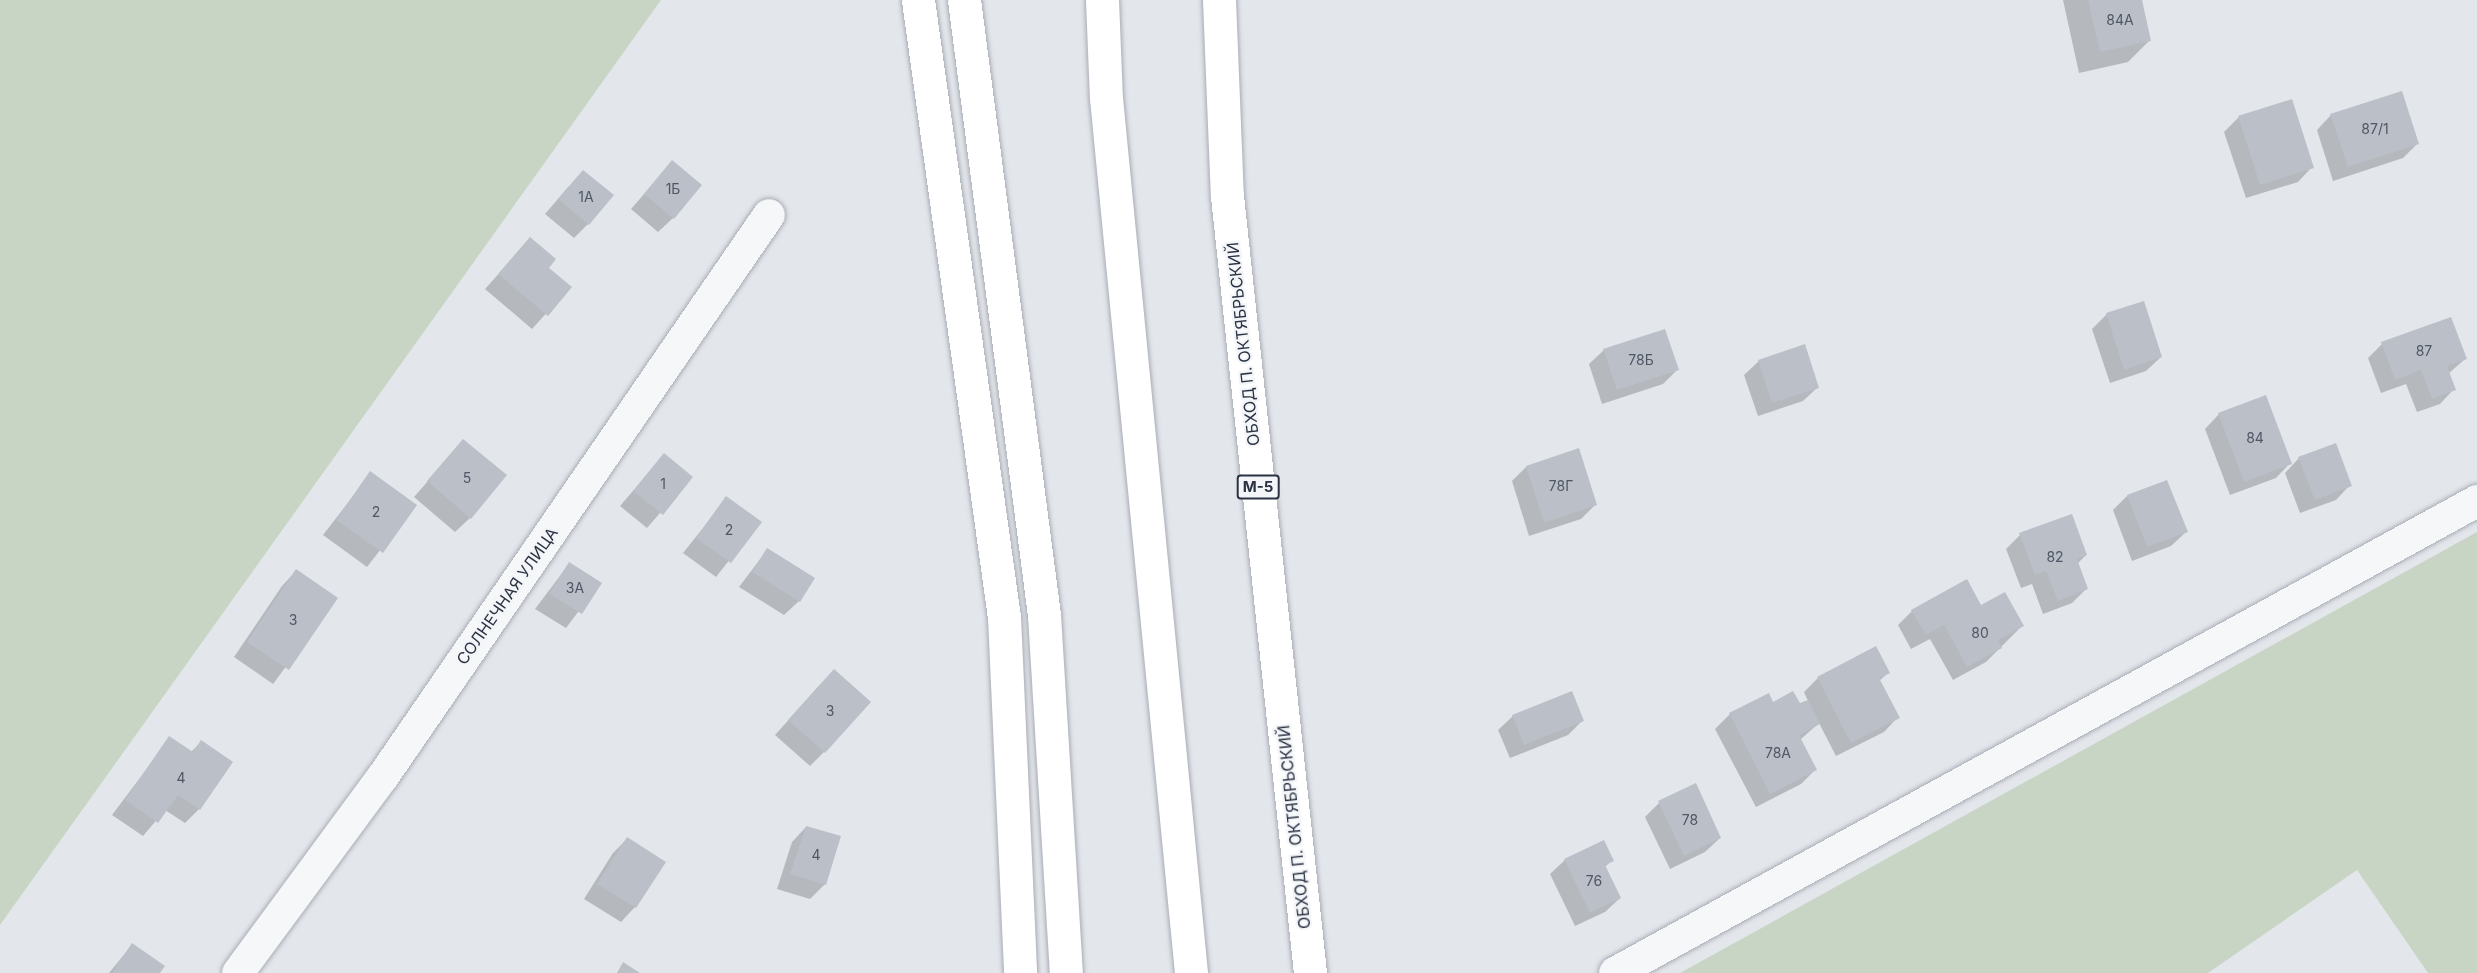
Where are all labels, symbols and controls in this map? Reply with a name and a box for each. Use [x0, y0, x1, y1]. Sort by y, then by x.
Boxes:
house number: 84А [2106, 12, 2134, 28]
house number: 87/1 [2361, 121, 2389, 137]
house number: 1Б [666, 181, 680, 197]
house number: 1А [578, 189, 594, 205]
street label: ОБХОД П. ОКТЯБРЬСКИЙ [1223, 241, 1263, 447]
house number: 87 [2416, 343, 2432, 359]
house number: 78Б [1628, 352, 1654, 368]
house number: 84 [2246, 430, 2264, 446]
house number: 5 [463, 470, 471, 486]
road number: М-5 [1236, 475, 1280, 499]
house number: 1 [660, 476, 666, 492]
house number: 78Г [1549, 478, 1573, 494]
house number: 2 [372, 504, 380, 520]
house number: 2 [725, 522, 733, 538]
street label: СОЛНЕЧНАЯ УЛИЦА [452, 524, 562, 668]
house number: 82 [2046, 549, 2064, 565]
house number: 3А [566, 580, 584, 596]
house number: 3 [289, 612, 297, 628]
house number: 80 [1971, 625, 1989, 641]
house number: 3 [826, 703, 834, 719]
street label: ОБХОД П. ОКТЯБРЬСКИЙ [1274, 724, 1314, 930]
house number: 78А [1765, 745, 1791, 761]
house number: 4 [176, 770, 186, 786]
house number: 78 [1682, 812, 1698, 828]
house number: 4 [811, 847, 821, 863]
house number: 76 [1586, 873, 1602, 889]

